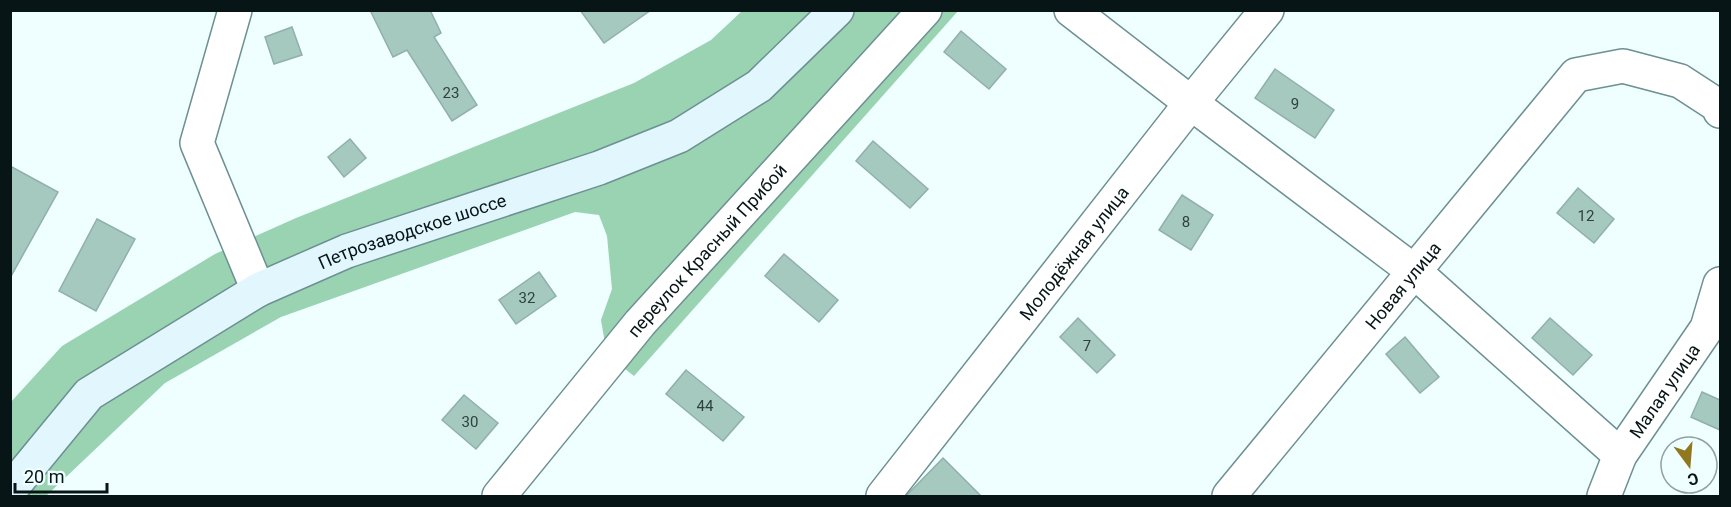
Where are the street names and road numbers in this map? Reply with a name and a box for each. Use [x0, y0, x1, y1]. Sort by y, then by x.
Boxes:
street label: переулок Красный Прибой [623, 159, 791, 341]
street label: Молодёжная улица [1015, 182, 1132, 324]
street label: Петрозаводское шоссе [315, 189, 509, 273]
street label: Новая улица [1361, 237, 1445, 333]
street label: Малая улица [1624, 340, 1704, 442]

